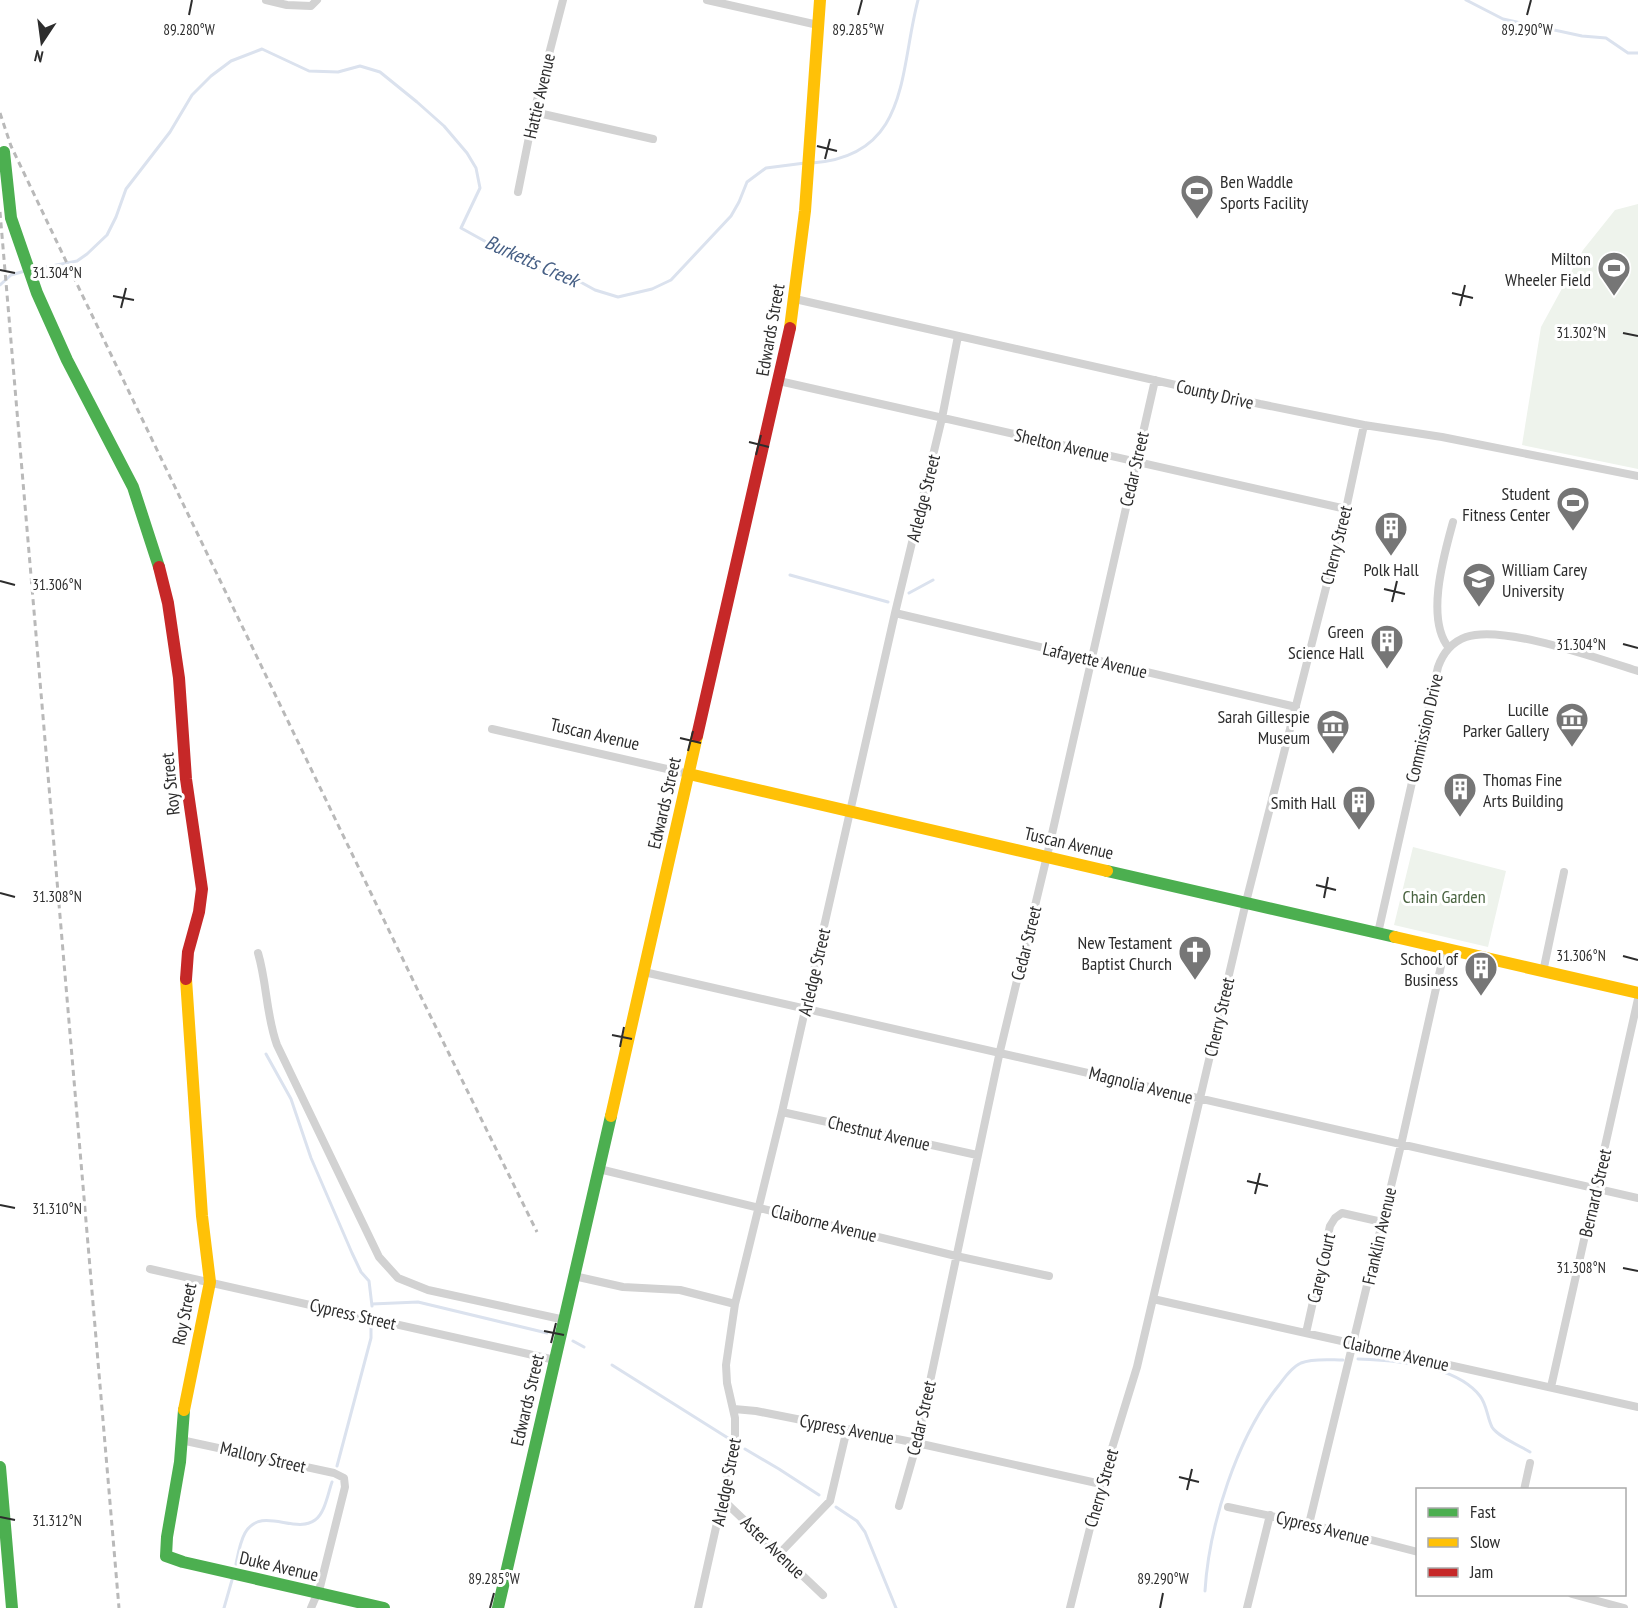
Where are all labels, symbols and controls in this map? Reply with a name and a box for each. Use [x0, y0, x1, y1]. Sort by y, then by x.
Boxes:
north arrow [12, 12, 72, 72]
text: 89.280°W [163, 20, 215, 39]
text: 89.285°W [832, 20, 884, 39]
text: 89.290°W [1501, 20, 1553, 39]
text: N [32, 46, 45, 67]
street label: Hattie Avenue [518, 51, 560, 141]
place label: Ben Waddle Sports Facility [1220, 170, 1308, 214]
sports icon: Ben Waddle Sports Facility [1179, 173, 1215, 220]
water label: Burketts Creek [481, 229, 585, 294]
place label: Milton Wheeler Field [1505, 247, 1591, 291]
sports icon: Milton Wheeler Field [1596, 250, 1632, 297]
text: 31.304°N [32, 263, 82, 282]
street label: Edwards Street [751, 282, 789, 378]
text: 31.302°N [1556, 323, 1606, 342]
street label: County Drive [1174, 374, 1256, 414]
street label: Shelton Avenue [1012, 423, 1112, 467]
street label: Cedar Street [1114, 429, 1154, 509]
street label: Arledge Street [901, 452, 945, 544]
place label: Student Fitness Center [1462, 482, 1550, 526]
sports icon: Student Fitness Center [1555, 485, 1591, 532]
street label: Cherry Street [1315, 503, 1357, 587]
building icon: Polk Hall [1373, 510, 1409, 557]
place label: Polk Hall [1363, 558, 1419, 581]
place label: William Carey University [1502, 558, 1587, 602]
school or university icon: William Carey University [1461, 561, 1497, 608]
text: 31.306°N [32, 575, 82, 594]
place label: Green Science Hall [1288, 620, 1365, 664]
building icon: Green Science Hall [1369, 623, 1405, 670]
text: 31.304°N [1556, 635, 1606, 654]
street label: Lafayette Avenue [1041, 637, 1149, 683]
street label: Commission Drive [1400, 671, 1448, 785]
place label: Lucille Parker Gallery [1463, 698, 1549, 742]
museum icon: Lucille Parker Gallery [1554, 701, 1590, 748]
place label: Sarah Gillespie Museum [1217, 705, 1310, 749]
museum icon: Sarah Gillespie Museum [1315, 708, 1351, 755]
street label: Tuscan Avenue [548, 713, 642, 755]
street label: Roy Street [155, 751, 185, 816]
street label: Edwards Street [642, 755, 686, 851]
place label: Thomas Fine Arts Building [1483, 768, 1564, 812]
building icon: Thomas Fine Arts Building [1442, 771, 1478, 818]
building icon: Smith Hall [1341, 784, 1377, 831]
place label: Smith Hall [1271, 791, 1337, 814]
street label: Tuscan Avenue [1022, 822, 1116, 864]
park label: Chain Garden [1402, 885, 1486, 908]
text: 31.308°N [32, 887, 82, 906]
street label: Cedar Street [1006, 903, 1046, 983]
street label: Arledge Street [793, 926, 835, 1018]
place label: New Testament Baptist Church [1078, 931, 1172, 975]
church icon: New Testament Baptist Church [1177, 934, 1213, 981]
text: 31.306°N [1556, 946, 1606, 965]
place label: School of Business [1400, 947, 1459, 991]
building icon: School of Business [1463, 950, 1499, 997]
street label: Cherry Street [1199, 975, 1239, 1059]
street label: Magnolia Avenue [1087, 1061, 1195, 1109]
street label: Chestnut Avenue [826, 1110, 932, 1156]
street label: Bernard Street [1574, 1147, 1616, 1239]
street label: Franklin Avenue [1357, 1185, 1401, 1287]
text: 31.310°N [32, 1199, 82, 1218]
street label: Claiborne Avenue [769, 1199, 879, 1247]
street label: Carey Court [1302, 1231, 1340, 1305]
text: 31.308°N [1556, 1258, 1606, 1277]
street label: Roy Street [167, 1281, 201, 1347]
street label: Cypress Street [308, 1293, 398, 1335]
street label: Claiborne Avenue [1341, 1330, 1451, 1376]
street label: Edwards Street [505, 1352, 549, 1448]
street label: Cedar Street [901, 1378, 941, 1458]
street label: Cypress Avenue [798, 1409, 896, 1449]
street label: Mallory Street [218, 1436, 308, 1478]
street label: Arledge Street [706, 1436, 746, 1528]
street label: Cherry Street [1079, 1446, 1123, 1530]
legend [1416, 1488, 1626, 1596]
text: Fast [1470, 1500, 1496, 1523]
street label: Cypress Avenue [1274, 1505, 1372, 1551]
text: 31.312°N [32, 1511, 82, 1530]
street label: Aster Avenue [736, 1511, 810, 1583]
text: Slow [1470, 1530, 1501, 1553]
street label: Duke Avenue [237, 1546, 321, 1586]
text: Jam [1469, 1560, 1493, 1583]
text: 89.285°W [468, 1569, 520, 1588]
text: 89.290°W [1137, 1569, 1189, 1588]

